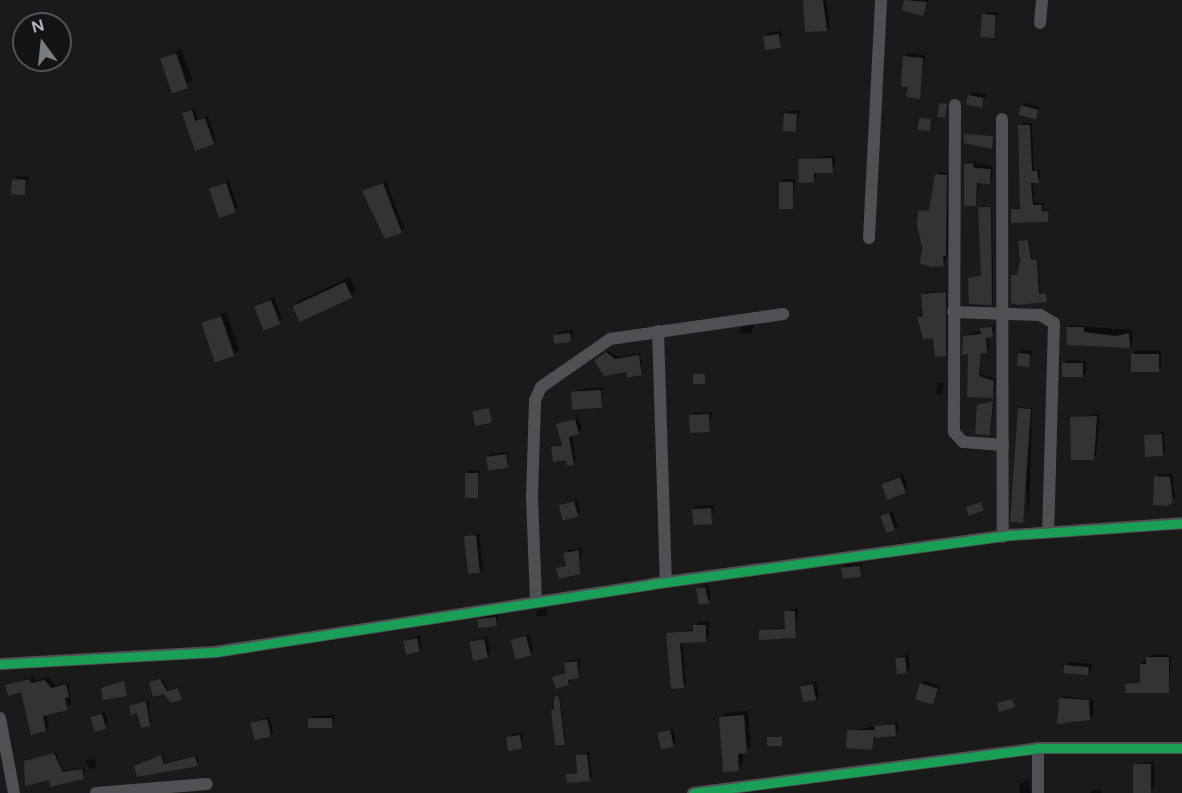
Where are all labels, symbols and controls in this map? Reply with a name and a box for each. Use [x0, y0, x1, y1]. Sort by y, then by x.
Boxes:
north arrow [12, 12, 72, 72]
text: N [29, 15, 46, 37]

